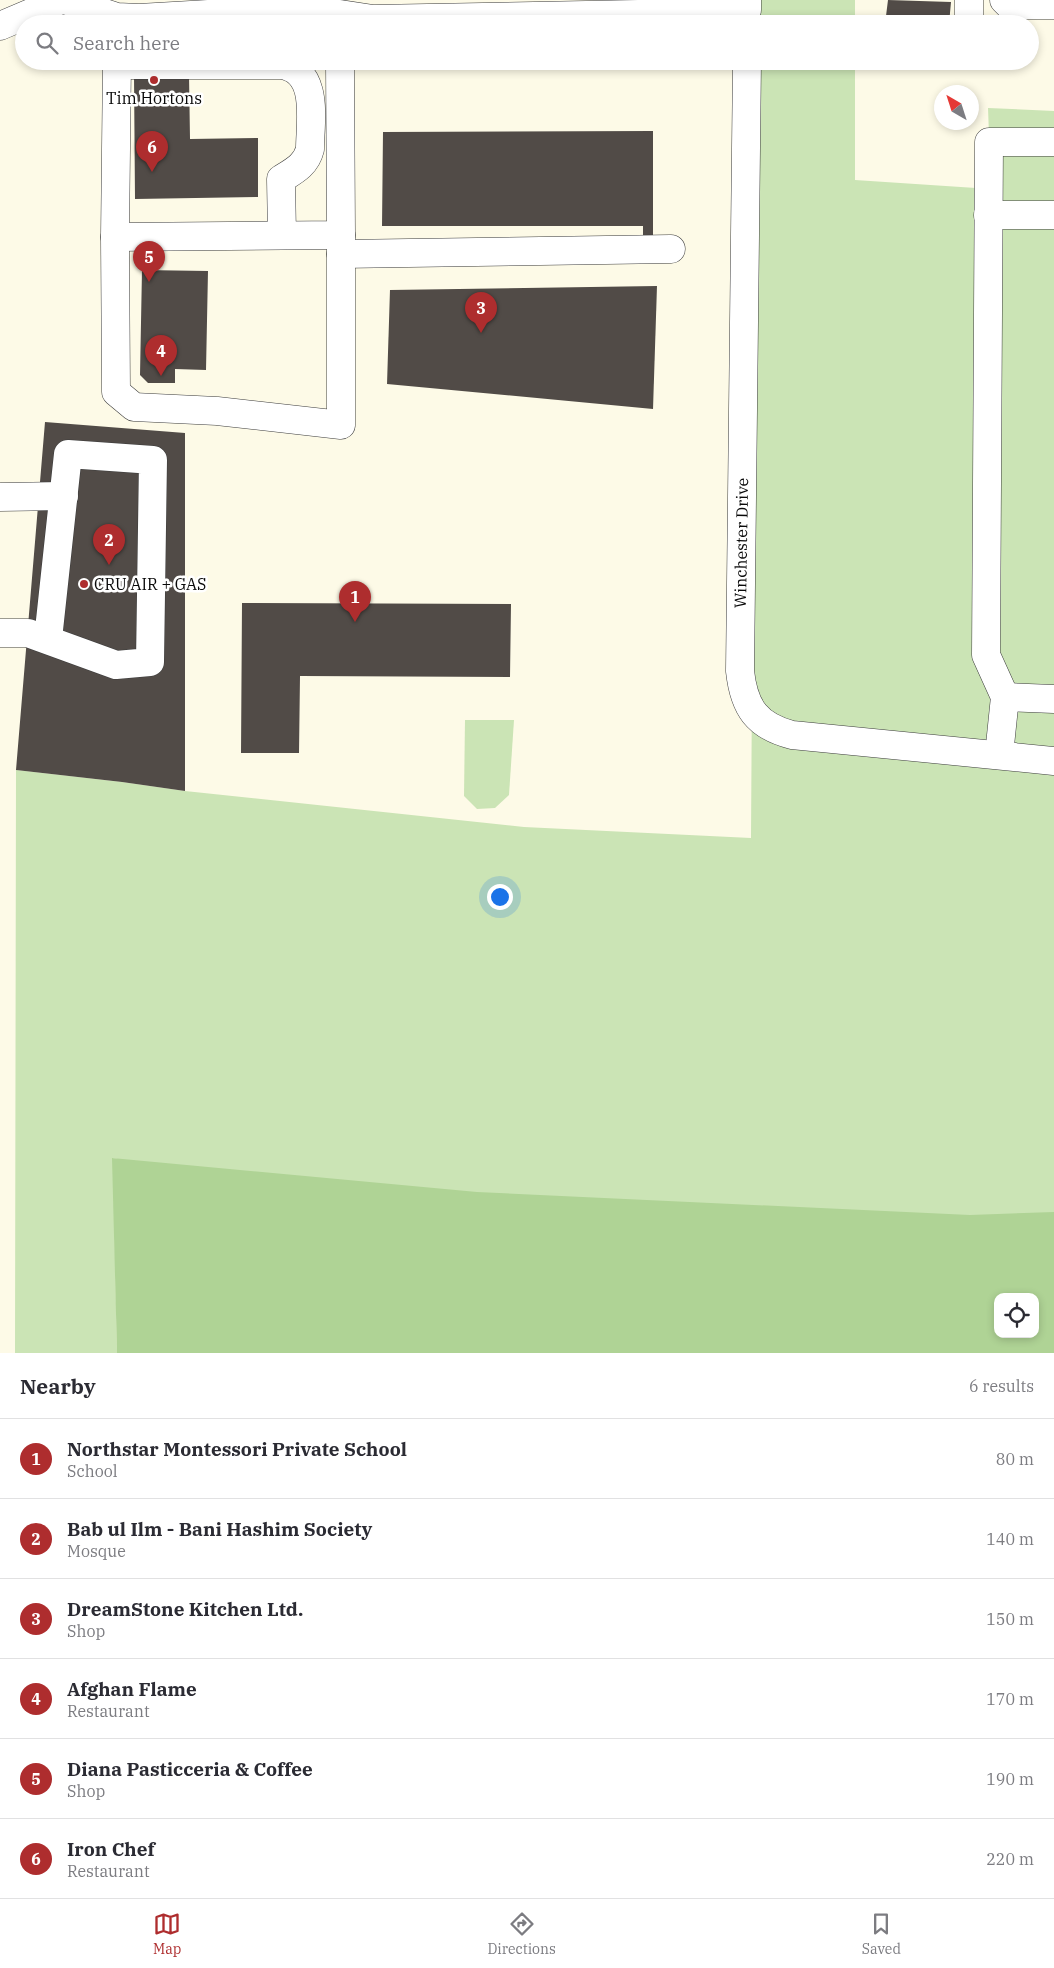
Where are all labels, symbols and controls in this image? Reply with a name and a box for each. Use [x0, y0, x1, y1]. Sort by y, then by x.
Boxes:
search box [15, 15, 1039, 70]
icon: search [33, 29, 61, 57]
text: Search here [73, 31, 180, 55]
marker: Tim Hortons [148, 74, 160, 86]
north arrow [934, 85, 979, 130]
place label: Tim Hortons [106, 88, 202, 108]
pin: 6 [136, 131, 168, 172]
pin: 5 [133, 241, 165, 282]
pin: 3 [465, 292, 497, 333]
pin: 4 [145, 335, 177, 376]
street label: Winchester Drive [730, 478, 752, 608]
pin: 2 [93, 524, 125, 565]
place label: CRU AIR + GAS [94, 574, 206, 594]
marker: CRU AIR + GAS [78, 578, 90, 590]
pin: 1 [339, 581, 371, 622]
your location [487, 884, 513, 910]
map controls [994, 1293, 1039, 1338]
button: locate [994, 1293, 1039, 1338]
text: Nearby [20, 1372, 96, 1400]
text: 6 results [969, 1376, 1034, 1396]
text: Northstar Montessori Private School [67, 1437, 407, 1461]
text: 1 [31, 1449, 41, 1469]
text: 80 m [996, 1449, 1034, 1469]
text: School [67, 1461, 118, 1481]
text: Bab ul Ilm - Bani Hashim Society [67, 1517, 372, 1541]
text: 2 [31, 1529, 41, 1549]
text: 140 m [986, 1529, 1034, 1549]
text: Mosque [67, 1541, 126, 1561]
text: DreamStone Kitchen Ltd. [67, 1597, 303, 1621]
text: 3 [31, 1609, 41, 1629]
text: 150 m [986, 1609, 1034, 1629]
text: Shop [67, 1621, 105, 1641]
text: Afghan Flame [67, 1677, 197, 1701]
text: 4 [31, 1689, 41, 1709]
text: 170 m [986, 1689, 1034, 1709]
text: Restaurant [67, 1701, 150, 1721]
text: Diana Pasticceria & Coffee [67, 1757, 313, 1781]
text: 5 [31, 1769, 41, 1789]
text: 190 m [986, 1769, 1034, 1789]
text: Shop [67, 1781, 105, 1801]
text: Iron Chef [67, 1837, 155, 1861]
text: 6 [31, 1849, 41, 1869]
text: 220 m [986, 1849, 1034, 1869]
text: Restaurant [67, 1861, 150, 1881]
tab: Map [153, 1910, 181, 1958]
tab: Directions [487, 1910, 556, 1958]
tab: Saved [862, 1910, 901, 1958]

